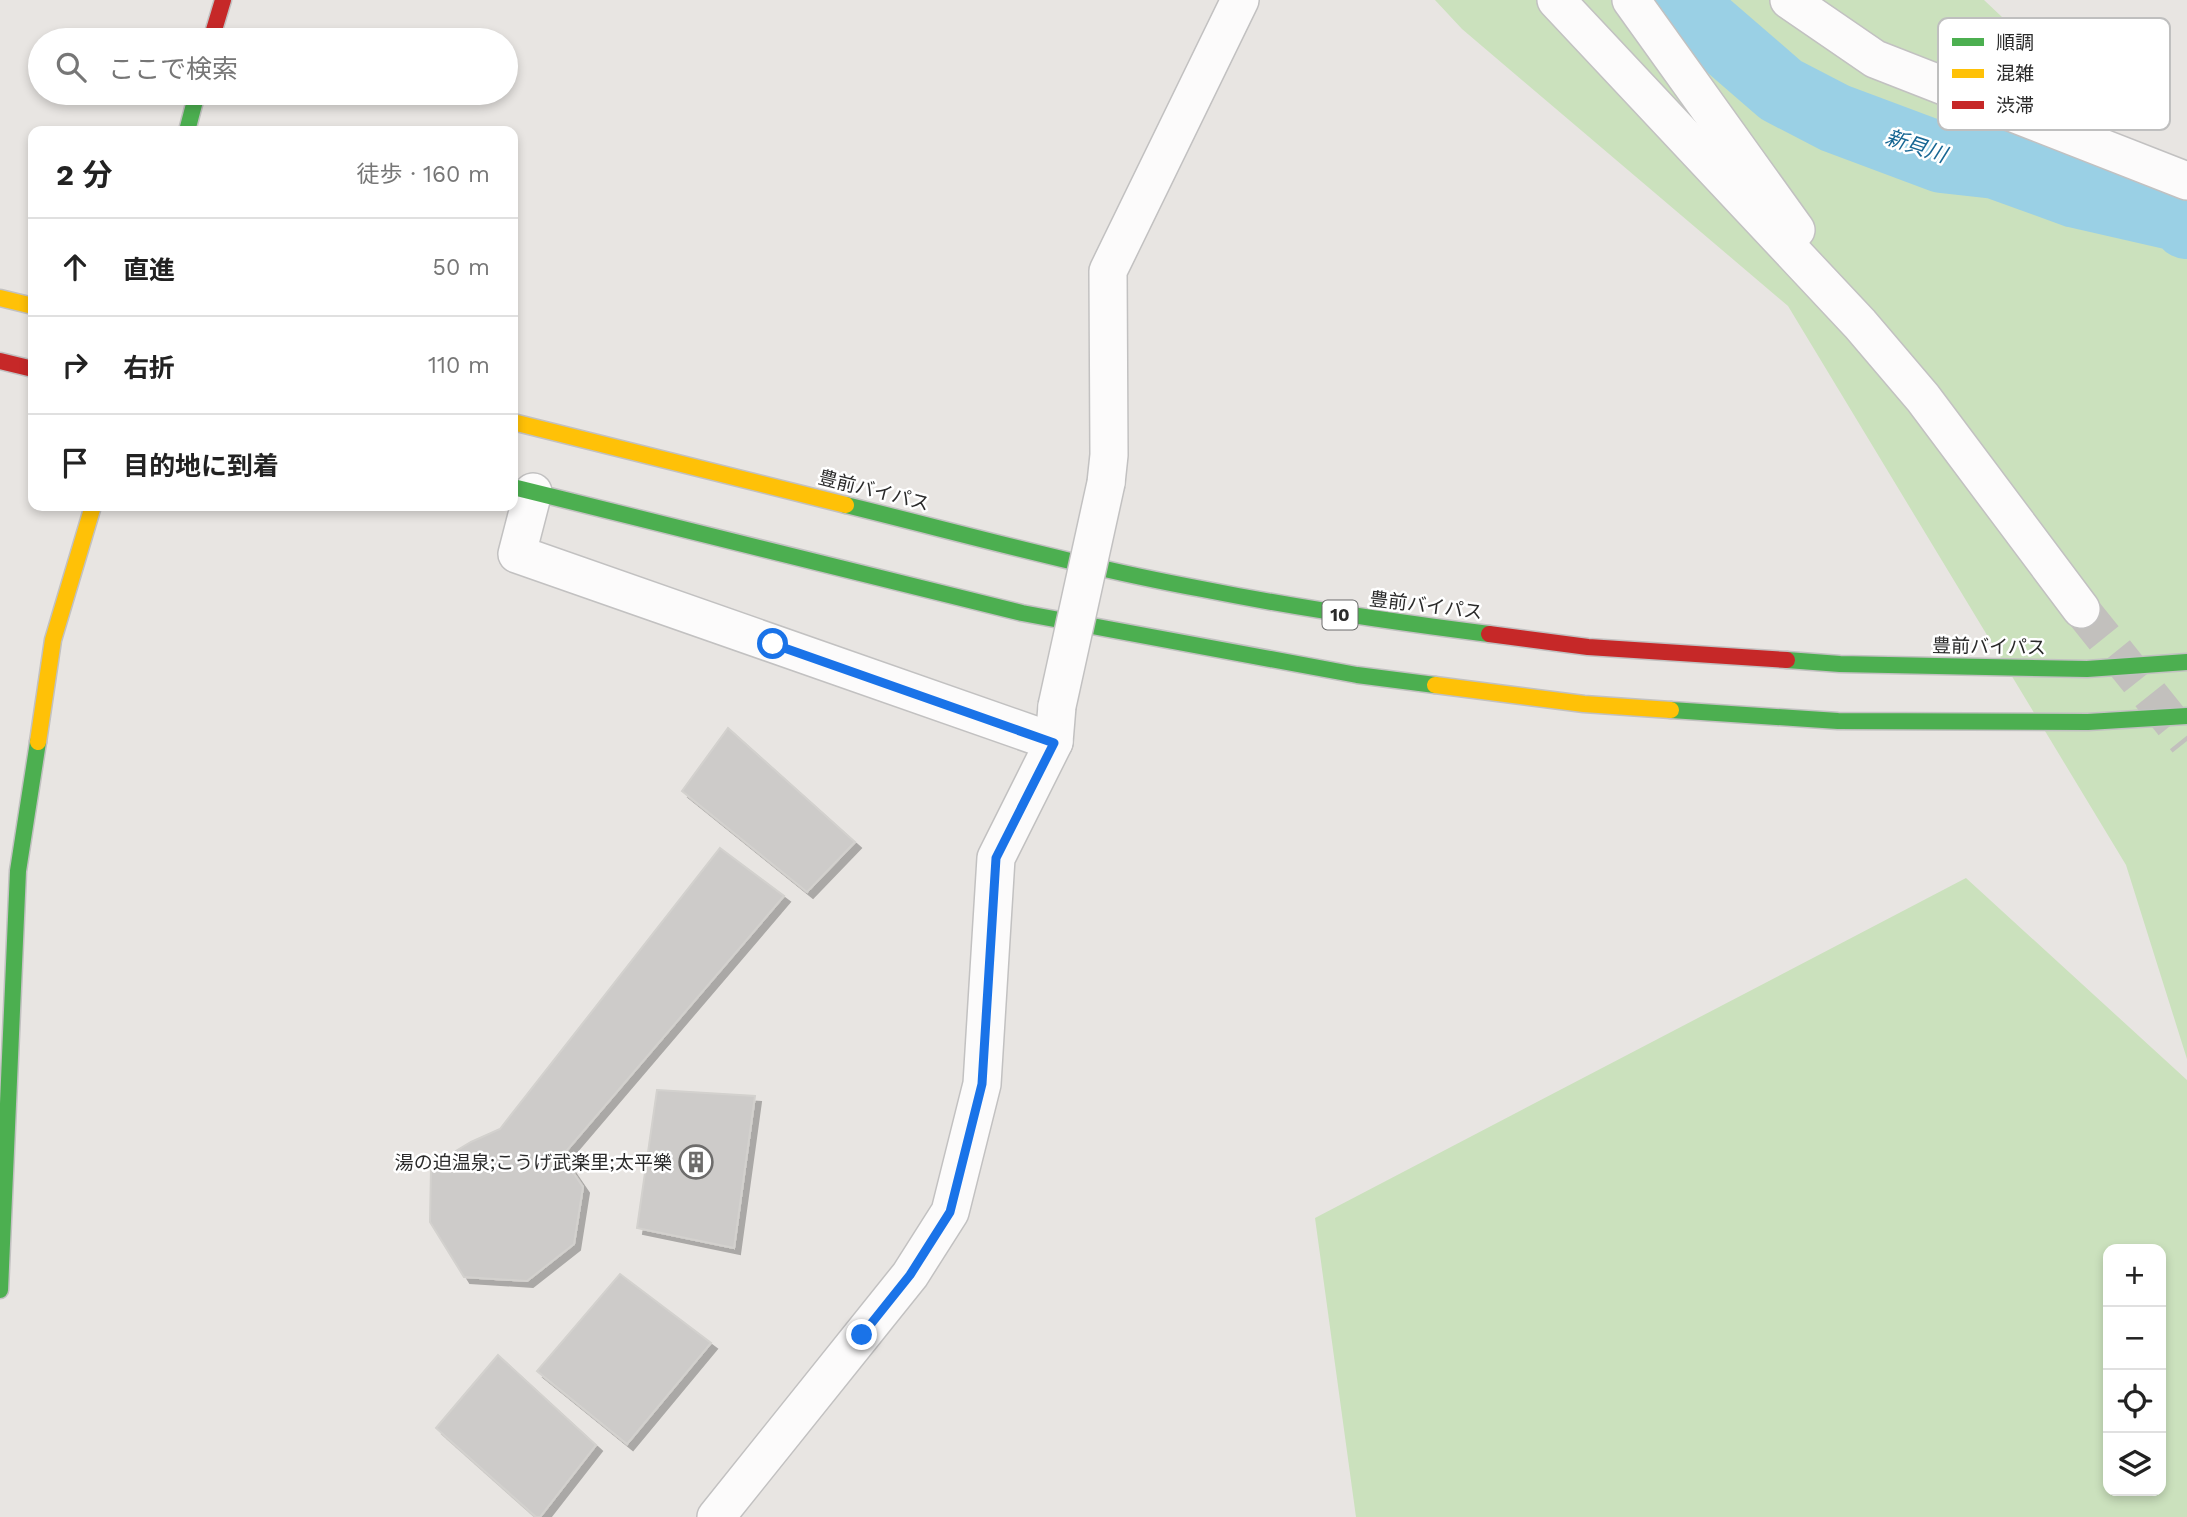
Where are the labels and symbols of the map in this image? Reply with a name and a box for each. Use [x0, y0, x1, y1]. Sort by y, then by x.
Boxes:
legend [1938, 18, 2170, 130]
text: 順調 [1996, 31, 2034, 54]
text: 混雑 [1996, 62, 2034, 85]
text: 渋滞 [1996, 94, 2034, 117]
water label: 新貝川 [1882, 124, 1952, 168]
street label: 豊前バイパス [816, 466, 932, 515]
street label: 豊前バイパス [1368, 587, 1484, 624]
road number: 10 [1322, 600, 1358, 630]
route start [757, 628, 788, 659]
street label: 豊前バイパス [1932, 634, 2046, 659]
building icon: 湯の迫温泉;こうげ武楽里;太平樂 [677, 1143, 715, 1181]
place label: 湯の迫温泉;こうげ武楽里;太平樂 [395, 1151, 672, 1174]
route end [846, 1319, 877, 1350]

